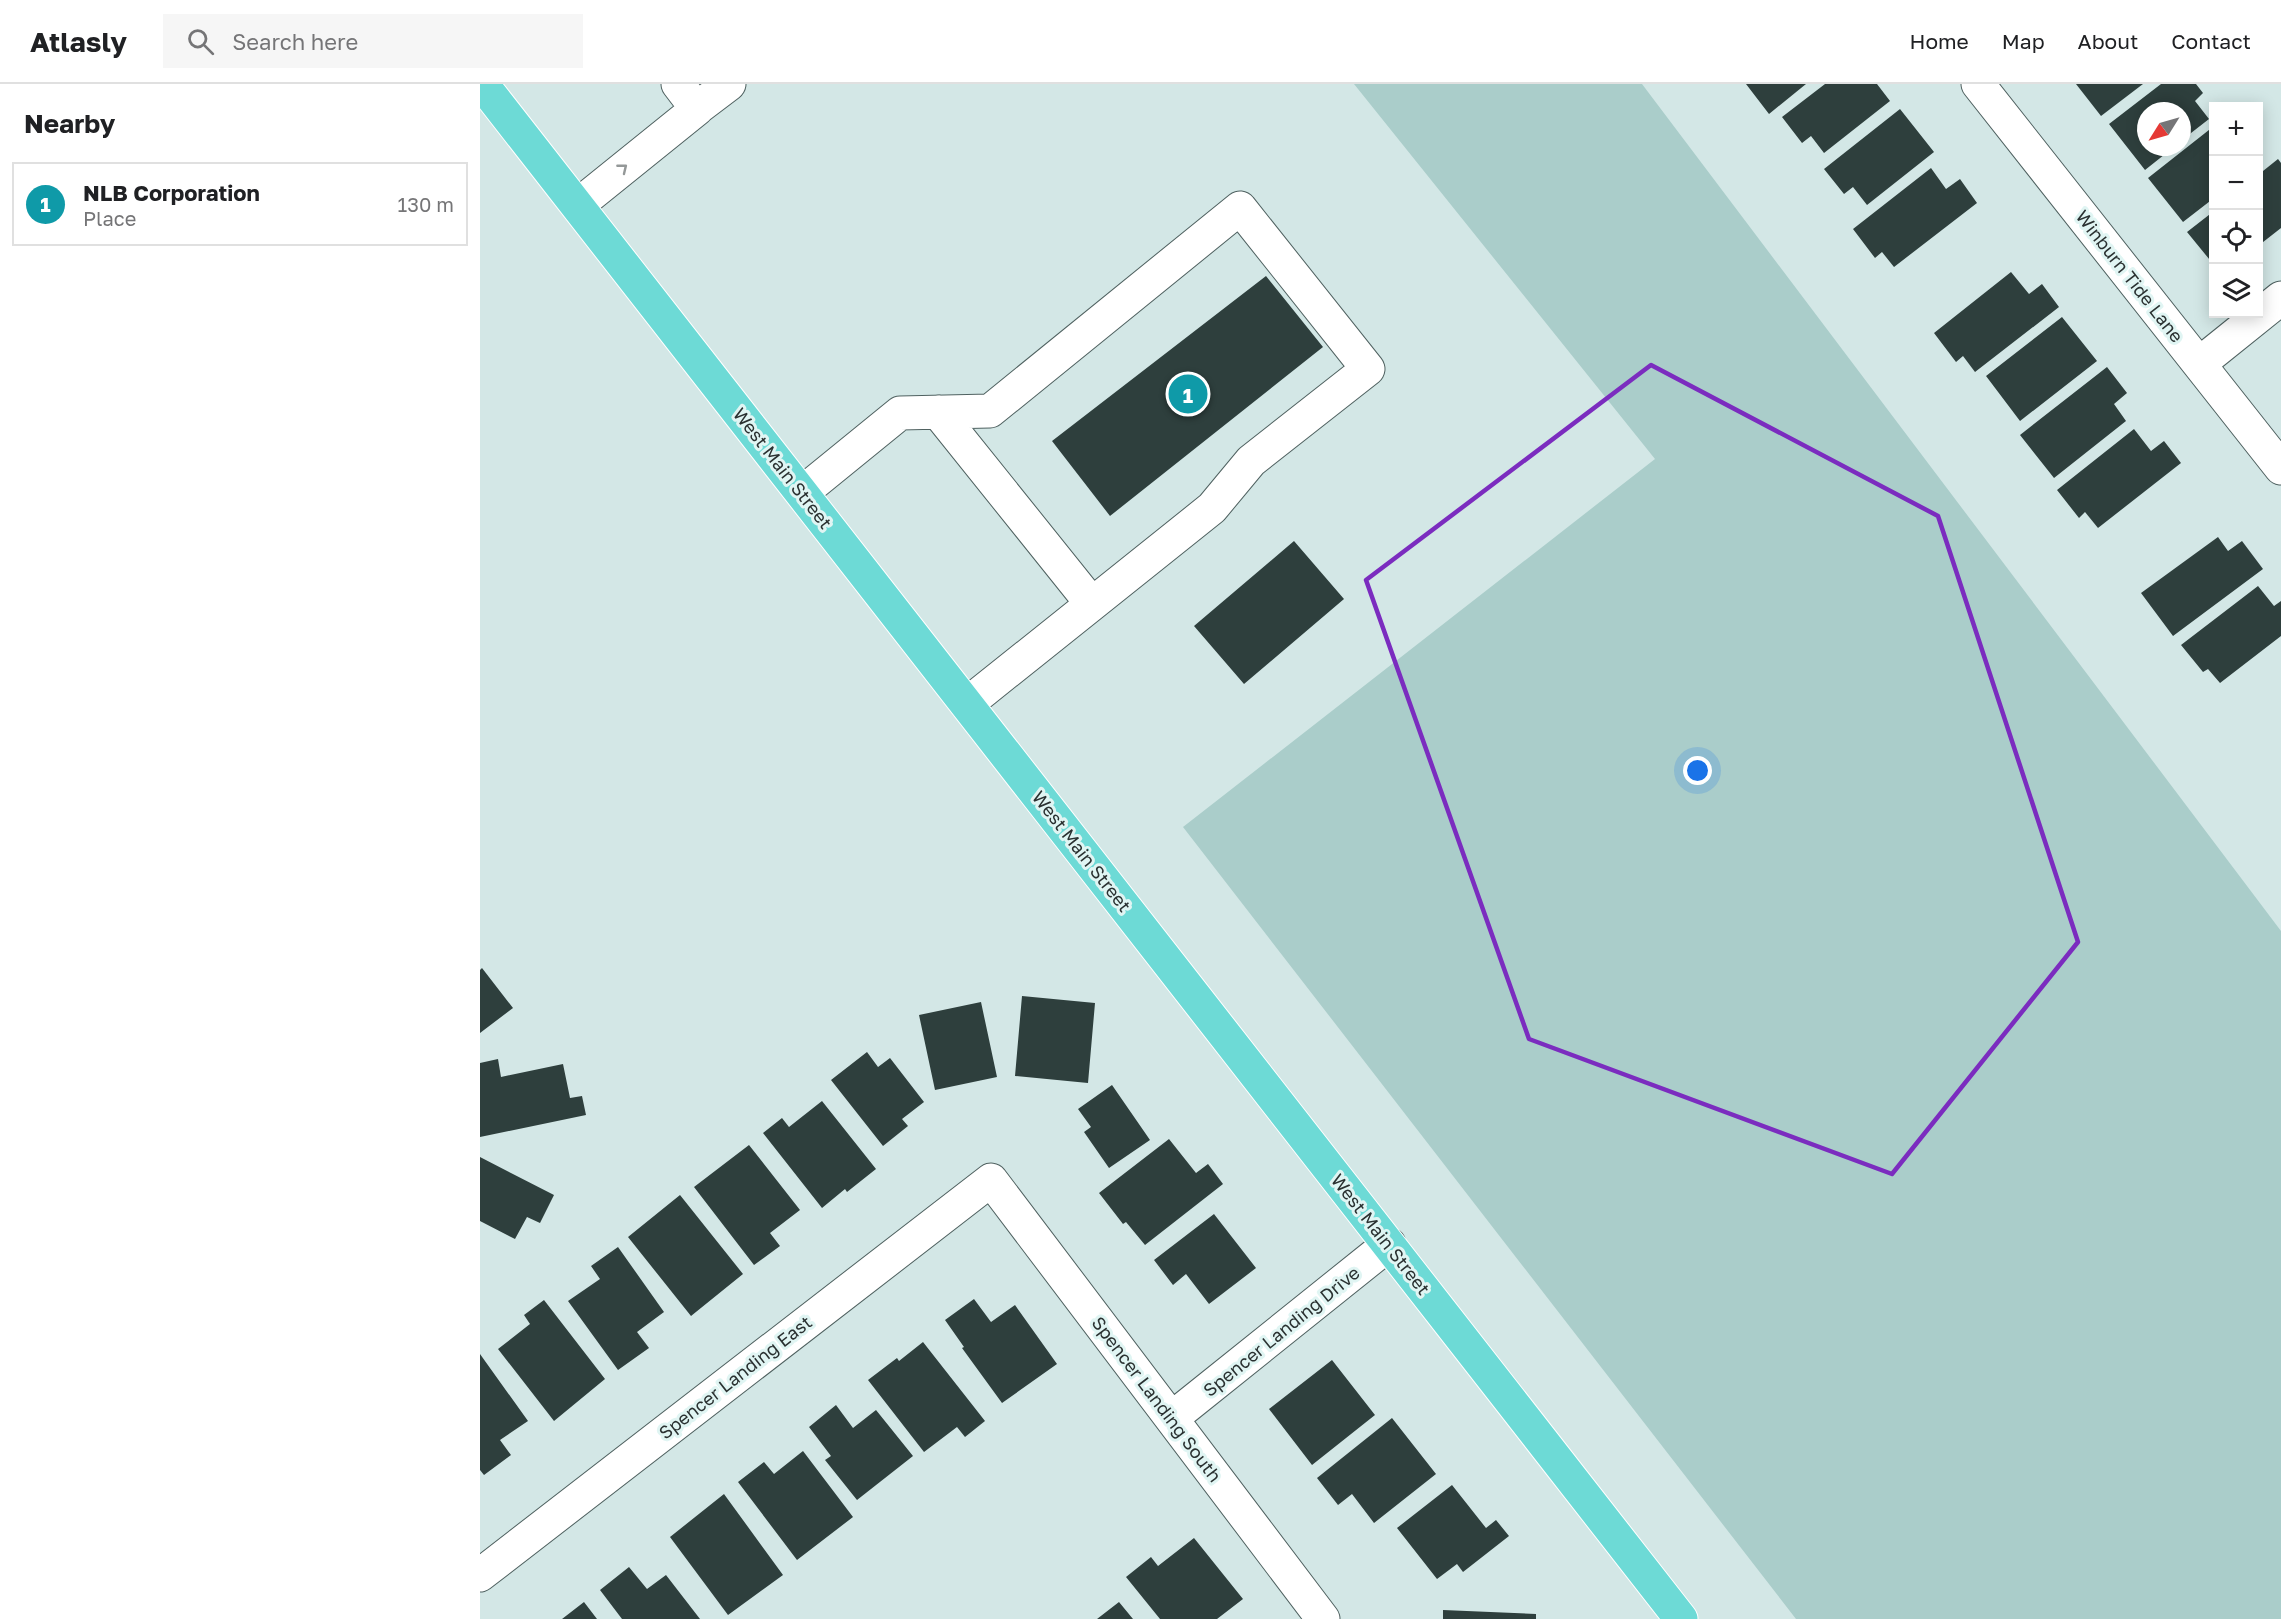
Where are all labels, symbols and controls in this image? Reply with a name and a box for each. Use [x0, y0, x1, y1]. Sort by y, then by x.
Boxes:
search box [163, 14, 583, 68]
text: Atlasly [30, 25, 127, 58]
icon: search [184, 25, 217, 58]
text: Search here [232, 28, 358, 55]
text: Home [1909, 28, 1969, 54]
text: Map [2002, 28, 2045, 54]
text: About [2078, 28, 2138, 54]
text: Contact [2171, 28, 2251, 54]
north arrow [2137, 102, 2191, 156]
map controls [2209, 102, 2263, 318]
button: + [2209, 102, 2263, 156]
text: Nearby [24, 108, 115, 139]
button: − [2209, 156, 2263, 210]
one-way arrow [617, 164, 628, 175]
text: NLB Corporation [83, 179, 260, 206]
text: 1 [40, 192, 51, 216]
text: 130 m [398, 192, 454, 216]
street label: Winburn Tide Lane [2072, 205, 2188, 347]
text: Place [83, 206, 136, 230]
button: locate [2209, 210, 2263, 264]
button: layers [2209, 264, 2263, 318]
pin: 1 [1168, 372, 1208, 416]
street label: West Main Street [729, 403, 837, 533]
your location [1683, 756, 1712, 785]
street label: West Main Street [1028, 786, 1136, 916]
street label: West Main Street [1327, 1169, 1435, 1299]
street label: Spencer Landing Drive [1198, 1261, 1364, 1401]
street label: Spencer Landing East [654, 1311, 816, 1443]
street label: Spencer Landing South [1088, 1312, 1226, 1486]

